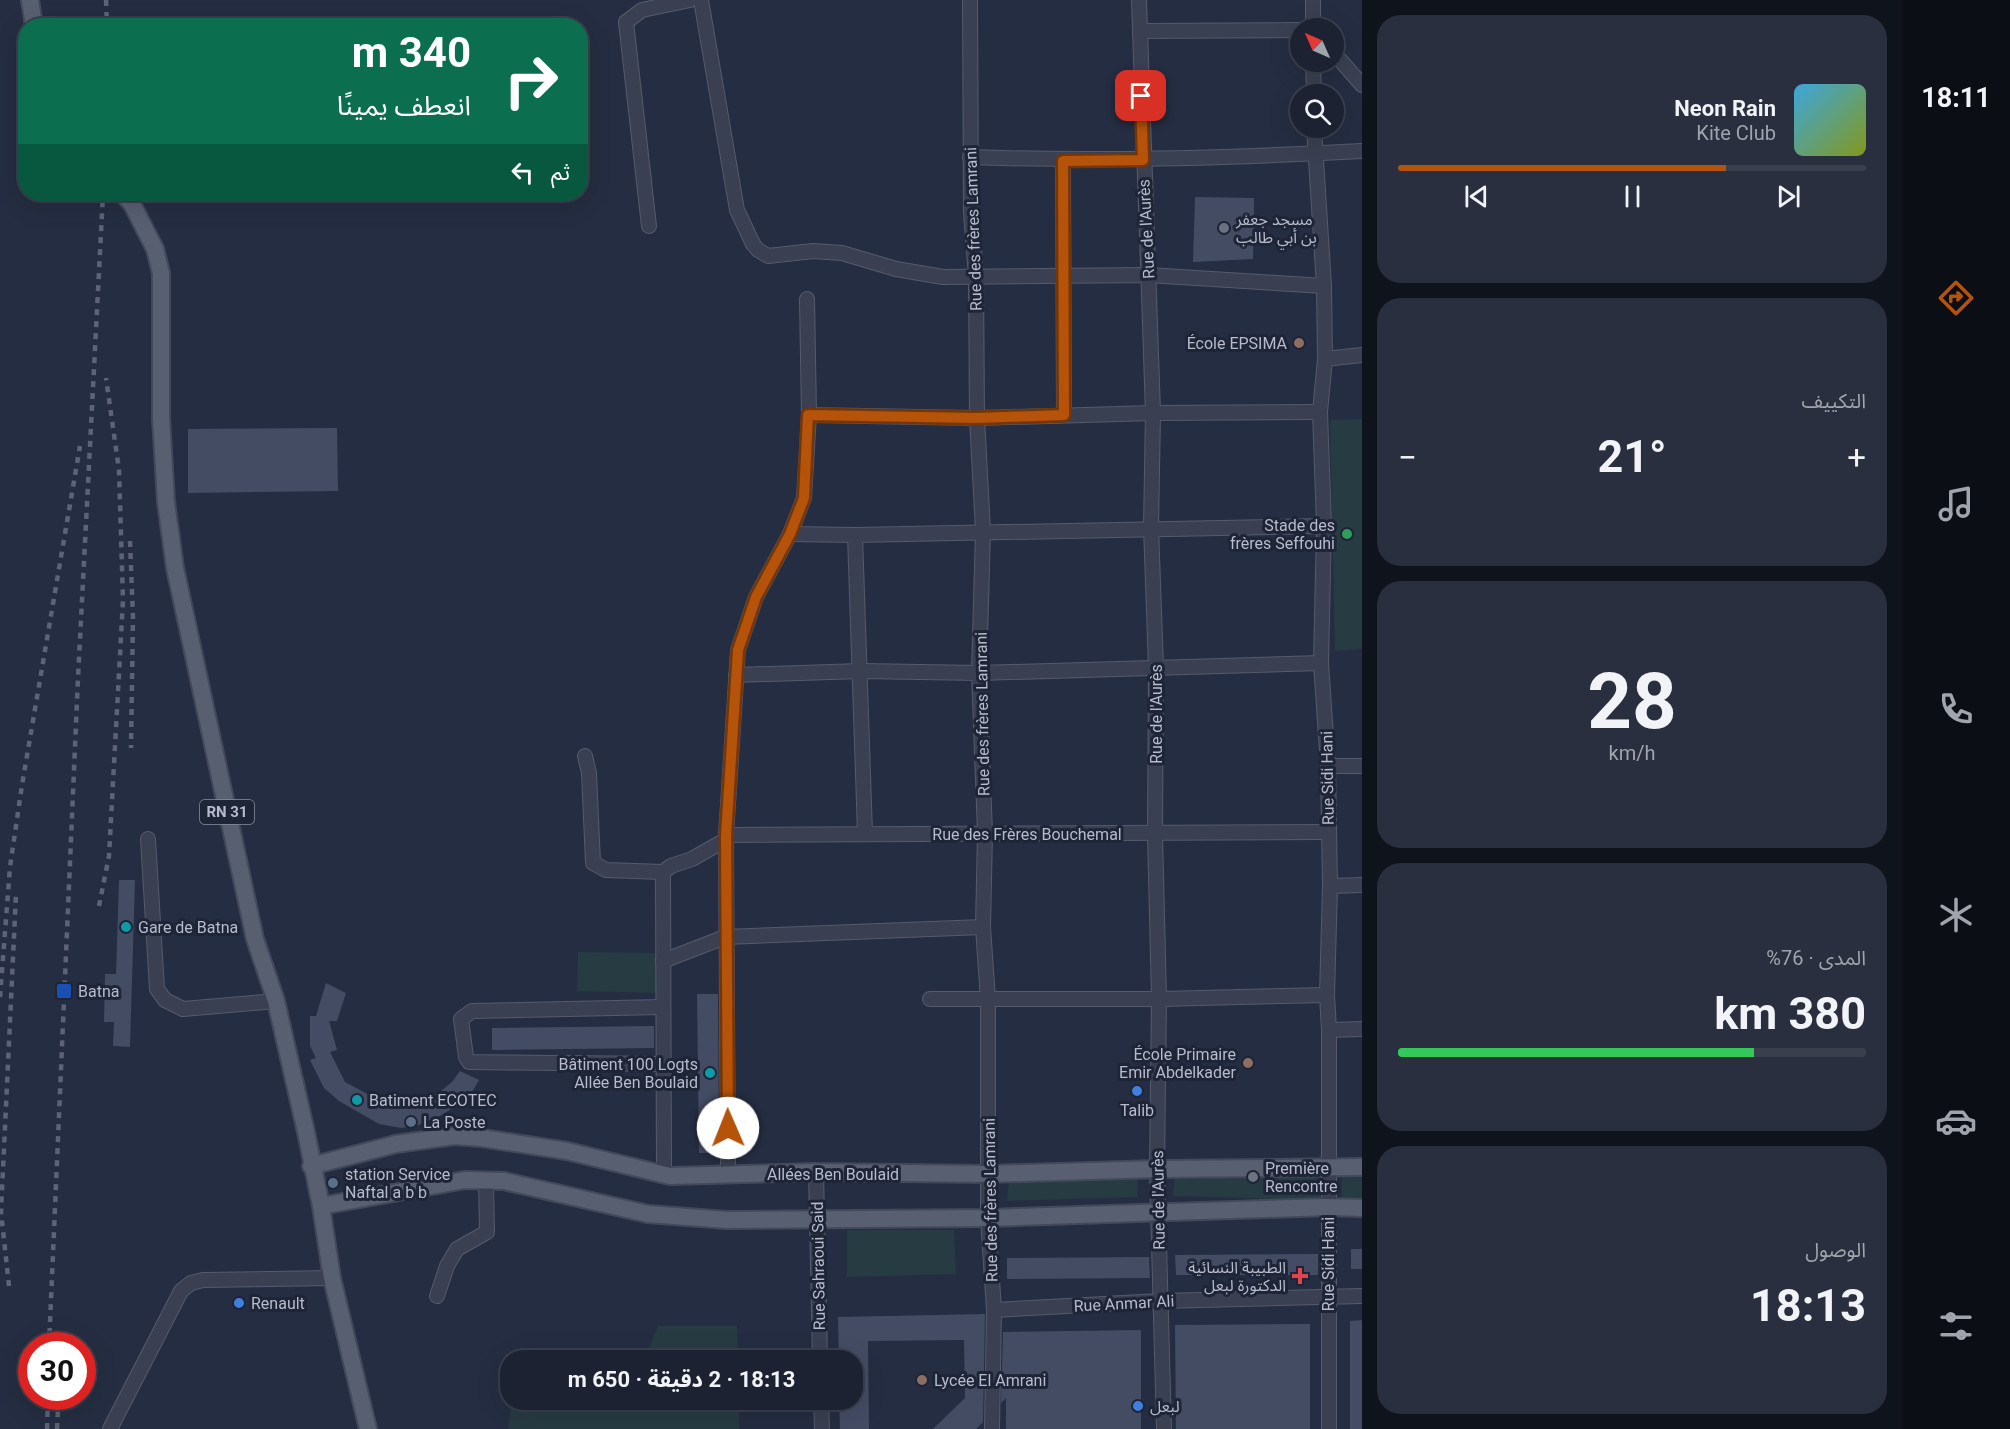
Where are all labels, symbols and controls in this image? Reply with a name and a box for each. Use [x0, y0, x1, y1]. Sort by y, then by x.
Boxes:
north arrow [1290, 18, 1344, 72]
map controls [1290, 18, 1344, 138]
text: 340 m [352, 28, 471, 77]
icon: right [492, 42, 570, 120]
pin [1115, 70, 1166, 121]
icon: arrive [1124, 79, 1157, 112]
text: 18:11 [1921, 82, 1991, 114]
button: search [1290, 84, 1344, 138]
text: انعطف يمينًا [337, 90, 471, 122]
text: Neon Rain [1674, 96, 1776, 121]
text: Kite Club [1696, 121, 1776, 145]
street label: Rue des frères Lamrani [961, 147, 986, 311]
icon: left [506, 156, 539, 189]
text: ثم [551, 160, 570, 185]
street label: Rue de l'Aurès [1134, 179, 1159, 279]
icon: previous [1460, 180, 1493, 213]
icon: pause [1616, 180, 1649, 213]
icon: next [1772, 180, 1805, 213]
place label: مسجد جعفر بن أبي طالب [1235, 210, 1317, 250]
marker: مسجد جعفر بن أبي طالب [1217, 221, 1231, 235]
icon: directions [1935, 277, 1977, 319]
place label: École EPSIMA [1187, 334, 1288, 353]
marker: École EPSIMA [1292, 336, 1306, 350]
text: التكييف [1802, 389, 1866, 413]
text: 21° [1597, 430, 1667, 483]
text: − [1398, 438, 1417, 477]
text: + [1847, 438, 1866, 477]
icon: music [1935, 483, 1977, 525]
place label: Stade des frères Seffouhi [1230, 516, 1335, 553]
marker: Stade des frères Seffouhi [1340, 527, 1354, 541]
street label: Rue des frères Lamrani [972, 632, 993, 796]
text: 28 [1587, 656, 1677, 747]
street label: Rue de l'Aurès [1147, 664, 1166, 764]
icon: phone [1935, 688, 1977, 730]
street label: Rue Sidi Hani [1317, 731, 1338, 825]
text: km/h [1609, 741, 1655, 765]
road number: RN 31 [200, 800, 254, 824]
street label: Rue des Frères Bouchemal [932, 825, 1122, 844]
icon: climate [1935, 894, 1977, 936]
place label: Gare de Batna [138, 918, 238, 937]
marker: Gare de Batna [119, 920, 133, 934]
text: المدى · 76% [1766, 946, 1866, 970]
marker: Batna [55, 982, 73, 1000]
place label: Batna [78, 982, 119, 1001]
text: 380 km [1714, 987, 1866, 1040]
place label: École Primaire Emir Abdelkader [1119, 1045, 1237, 1082]
place label: Bâtiment 100 Logts Allée Ben Boulaid [558, 1055, 698, 1092]
marker: École Primaire Emir Abdelkader [1241, 1056, 1255, 1070]
marker: Bâtiment 100 Logts Allée Ben Boulaid [703, 1066, 717, 1080]
marker: Talib [1130, 1084, 1144, 1098]
place label: Batiment ECOTEC [369, 1091, 497, 1110]
marker: Batiment ECOTEC [350, 1093, 364, 1107]
position arrow [696, 1096, 760, 1160]
icon: car [1935, 1100, 1977, 1142]
place label: Talib [1120, 1101, 1154, 1120]
place label: La Poste [423, 1113, 485, 1132]
marker: La Poste [404, 1115, 418, 1129]
street label: Rue des frères Lamrani [980, 1118, 1001, 1282]
street label: Rue de l'Aurès [1148, 1150, 1169, 1250]
place label: Première Rencontre [1265, 1159, 1338, 1196]
place label: station Service Naftal a b b [345, 1165, 450, 1202]
street label: Allées Ben Boulaid [767, 1165, 899, 1184]
marker: Première Rencontre [1246, 1170, 1260, 1184]
marker: station Service Naftal a b b [326, 1176, 340, 1190]
street label: Rue Sahraoui Said [808, 1201, 829, 1331]
street label: Rue Sidi Hani [1319, 1217, 1338, 1311]
text: الوصول [1805, 1238, 1866, 1262]
place label: الطبيبة النسائية الدكتورة لبعل [1188, 1258, 1286, 1295]
marker: الطبيبة النسائية الدكتورة لبعل [1291, 1267, 1309, 1285]
text: 18:13 [1750, 1279, 1866, 1332]
street label: Rue Anmar Ali [1073, 1291, 1175, 1316]
place label: Renault [251, 1294, 305, 1313]
marker: Renault [232, 1296, 246, 1310]
icon: filters [1935, 1305, 1977, 1347]
speed limit sign: 30 [18, 1332, 96, 1410]
text: 18:13 · 2 دقيقة · 650 m [568, 1367, 795, 1392]
place label: Lycée El Amrani [934, 1371, 1046, 1390]
marker: Lycée El Amrani [915, 1373, 929, 1387]
place label: لبعل [1150, 1397, 1180, 1416]
marker: لبعل [1131, 1399, 1145, 1413]

